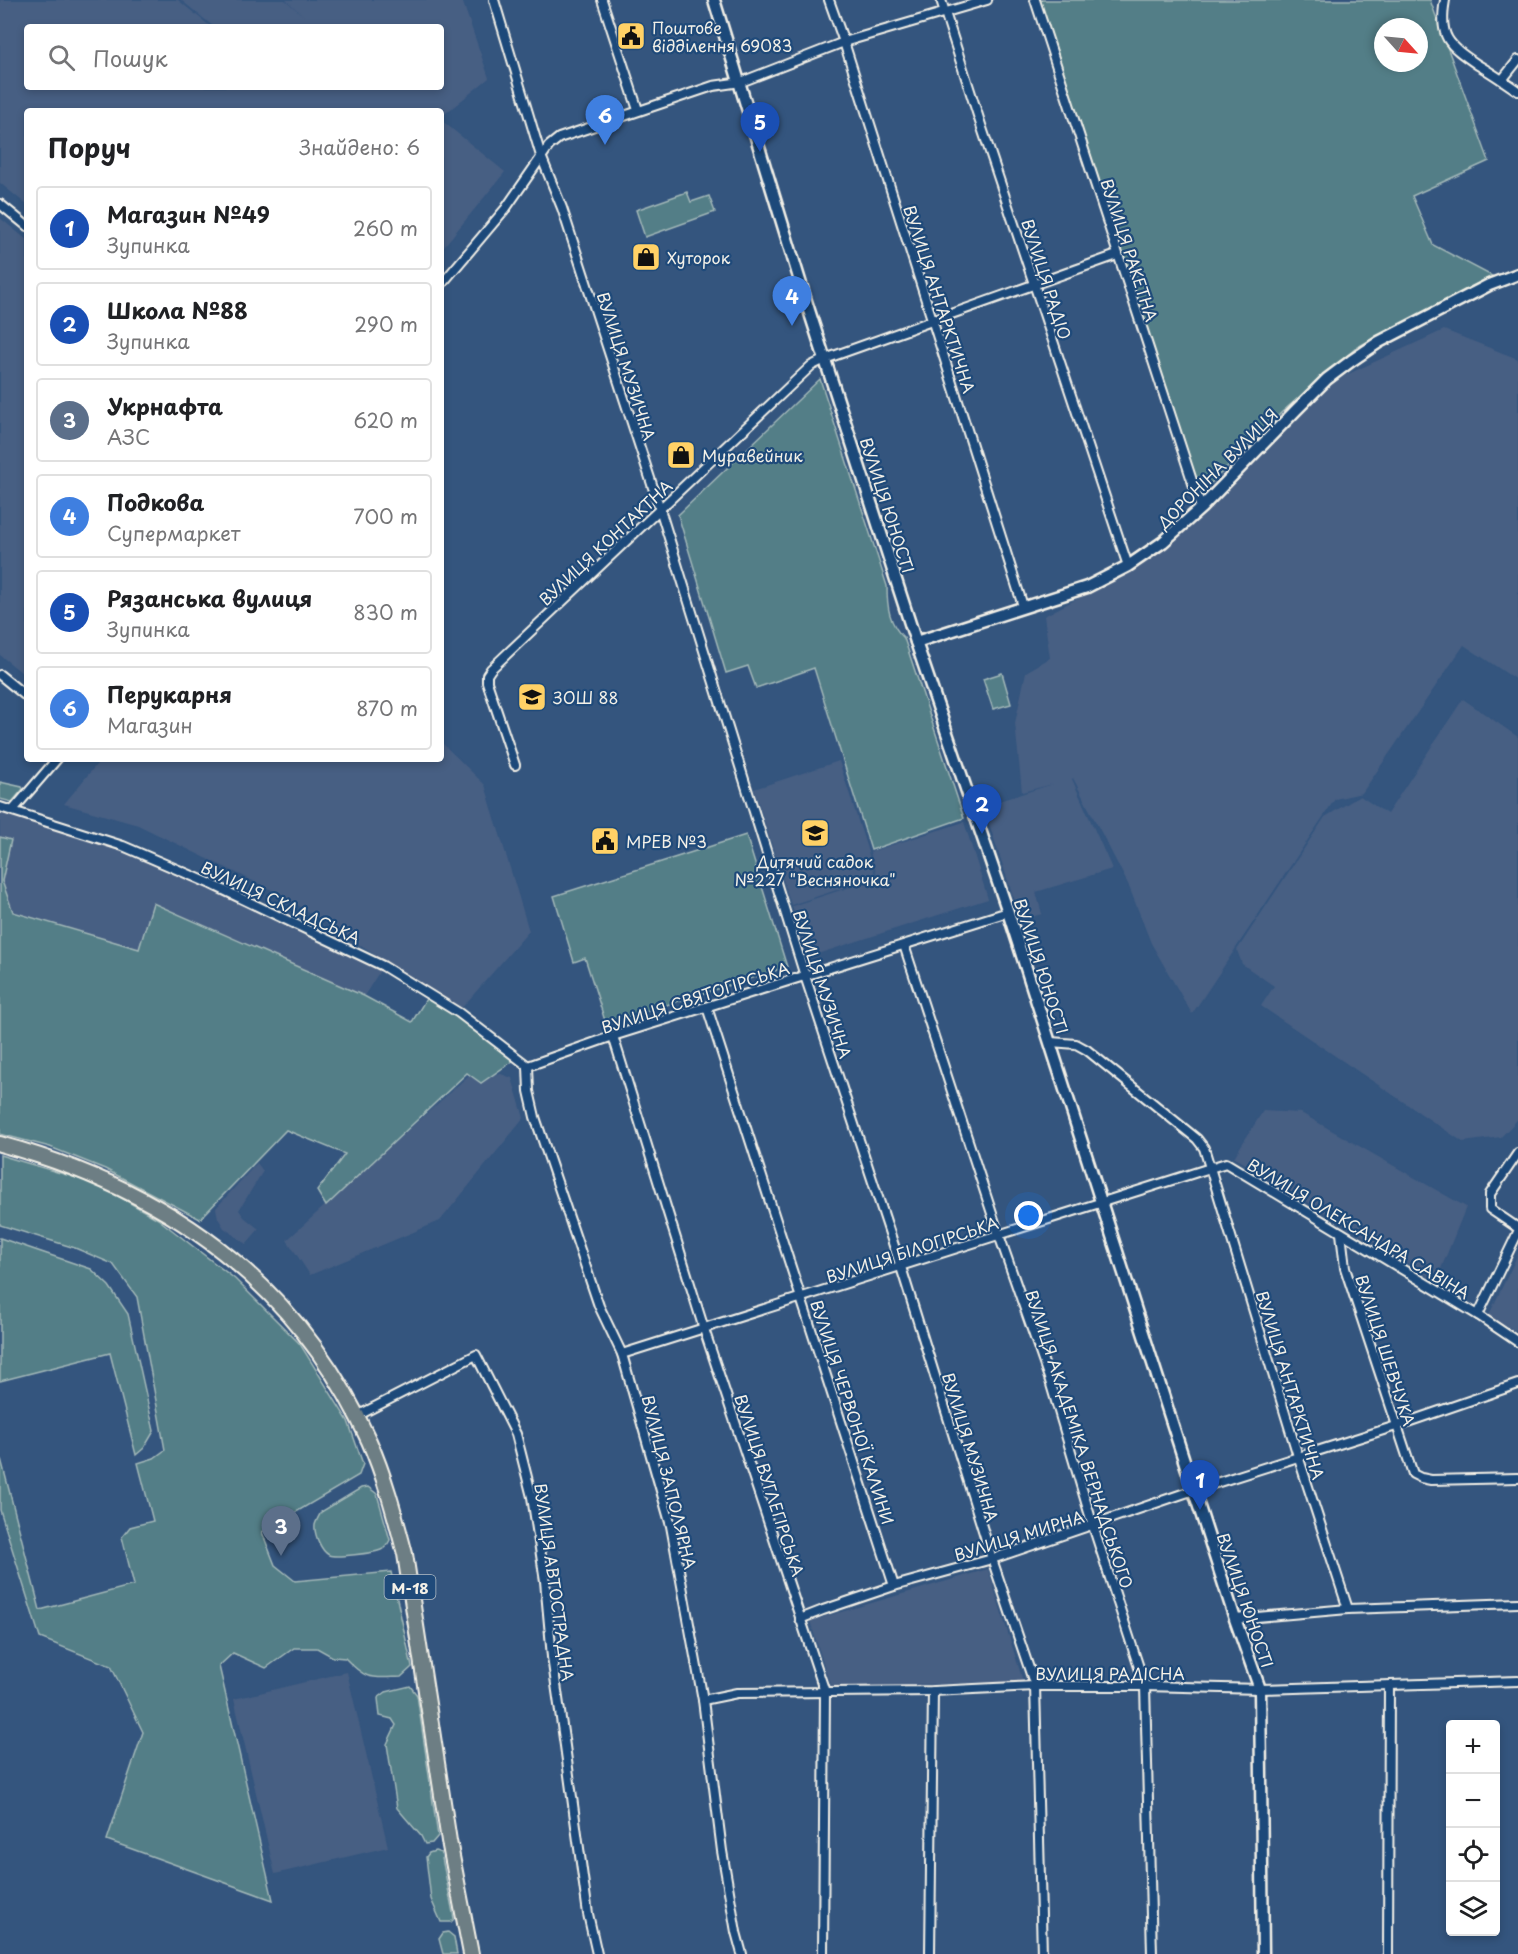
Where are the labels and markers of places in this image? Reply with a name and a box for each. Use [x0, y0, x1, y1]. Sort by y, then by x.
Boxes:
place label: Поштове відділення 69083 [652, 15, 792, 57]
public building icon: Поштове відділення 69083 [615, 20, 647, 52]
pin: 6 [586, 96, 624, 145]
pin: 5 [740, 102, 780, 152]
shop icon: Хуторок [630, 241, 662, 273]
place label: Хуторок [667, 245, 731, 269]
pin: 4 [772, 276, 812, 326]
shop icon: Муравейник [665, 439, 697, 471]
place label: Муравейник [702, 443, 803, 467]
school or university icon: ЗОШ 88 [516, 681, 548, 713]
place label: ЗОШ 88 [553, 685, 618, 709]
pin: 2 [962, 784, 1002, 834]
school or university icon: Дитячий садок №227 "Весняночка" [799, 817, 831, 849]
public building icon: МРЕВ №3 [589, 825, 621, 857]
place label: МРЕВ №3 [626, 829, 707, 853]
place label: Дитячий садок №227 "Весняночка" [734, 849, 896, 891]
pin: 1 [1180, 1460, 1220, 1510]
pin: 3 [262, 1506, 300, 1556]

